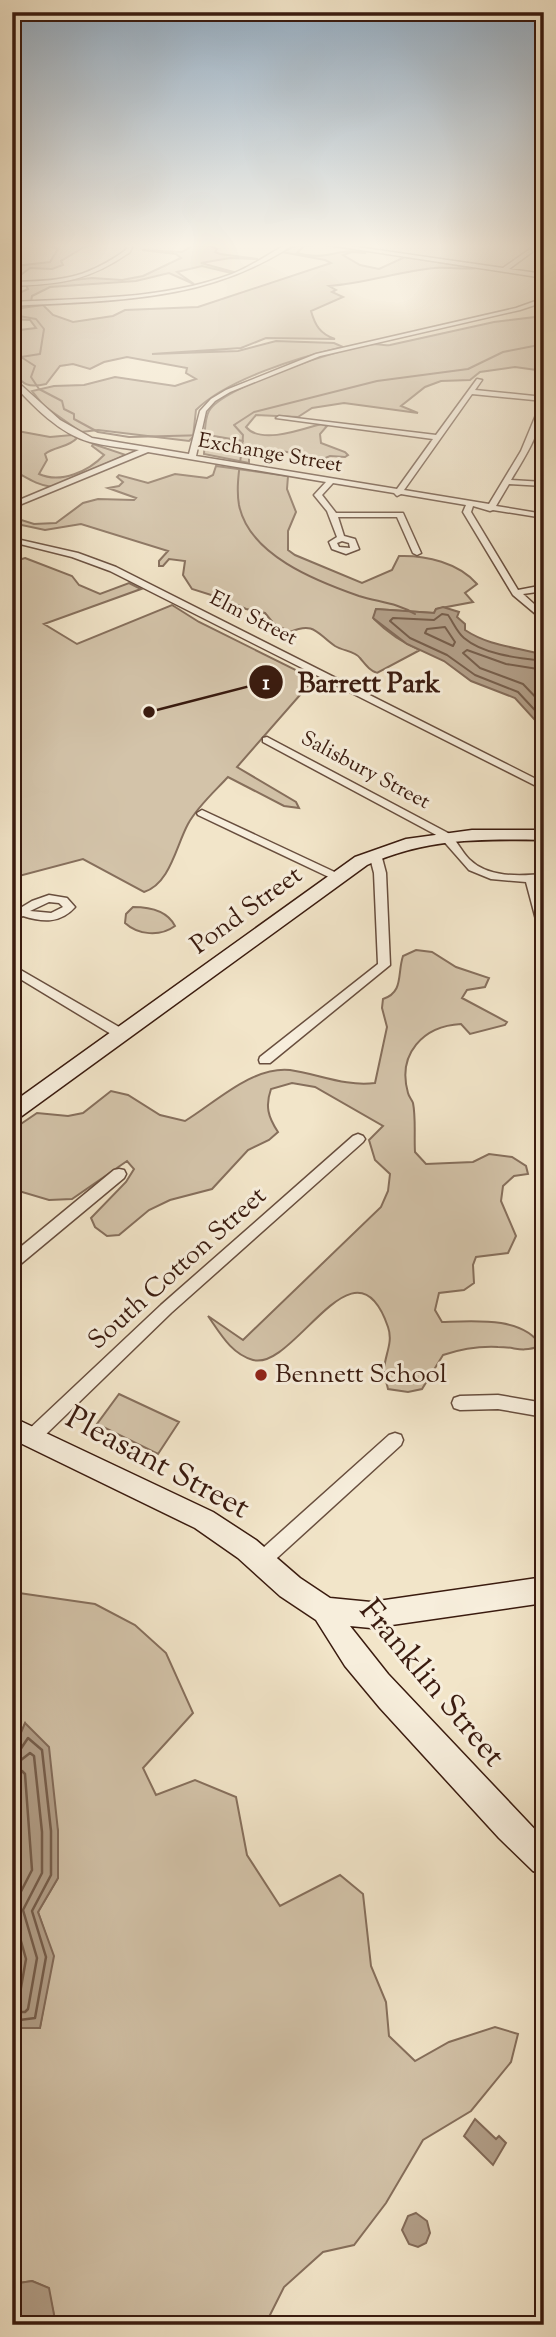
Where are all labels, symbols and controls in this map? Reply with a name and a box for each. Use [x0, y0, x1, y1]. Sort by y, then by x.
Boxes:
street label: Exchange Street [195, 427, 345, 481]
street label: Elm Street [204, 584, 302, 654]
callout: Barrett Park [248, 658, 454, 707]
text: Barrett Park [298, 665, 441, 705]
text: 1 [262, 669, 270, 699]
street label: Salisbury Street [295, 724, 435, 818]
street label: Pond Street [183, 858, 311, 964]
street label: South Cotton Street [81, 1179, 275, 1359]
place label: Bennett School [275, 1357, 447, 1394]
marker: Bennett School [253, 1367, 269, 1383]
street label: Pleasant Street [57, 1396, 257, 1532]
street label: Franklin Street [347, 1590, 515, 1778]

